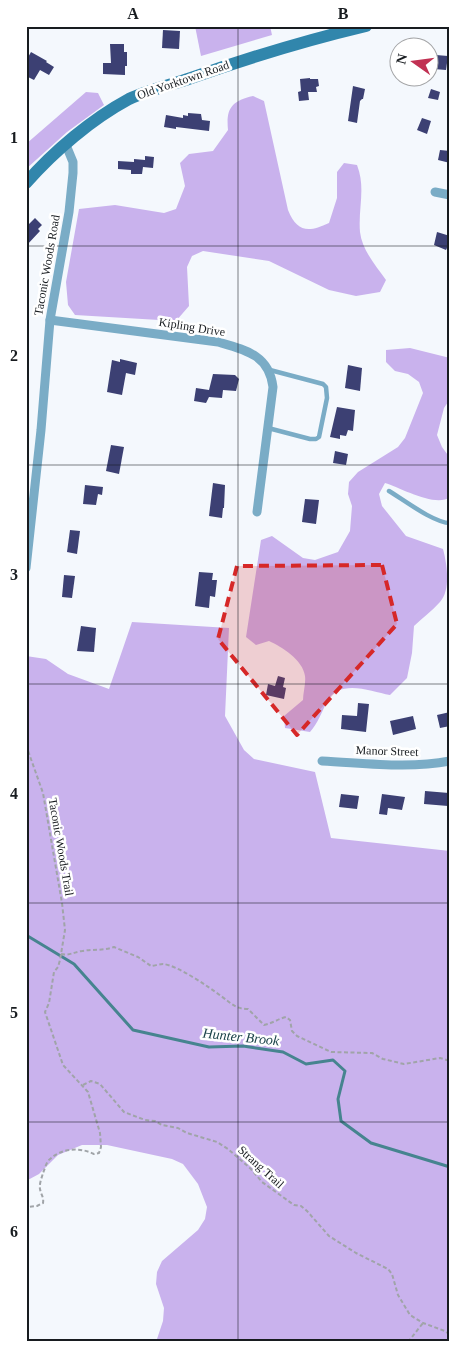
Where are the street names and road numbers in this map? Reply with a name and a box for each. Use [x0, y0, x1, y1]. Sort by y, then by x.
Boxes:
street label: Old Yorktown Road [135, 58, 231, 102]
street label: Taconic Woods Road [31, 214, 63, 316]
street label: Kipling Drive [158, 315, 226, 339]
street label: Manor Street [355, 743, 419, 759]
street label: Taconic Woods Trail [45, 797, 77, 898]
street label: Strang Trail [235, 1143, 287, 1192]

